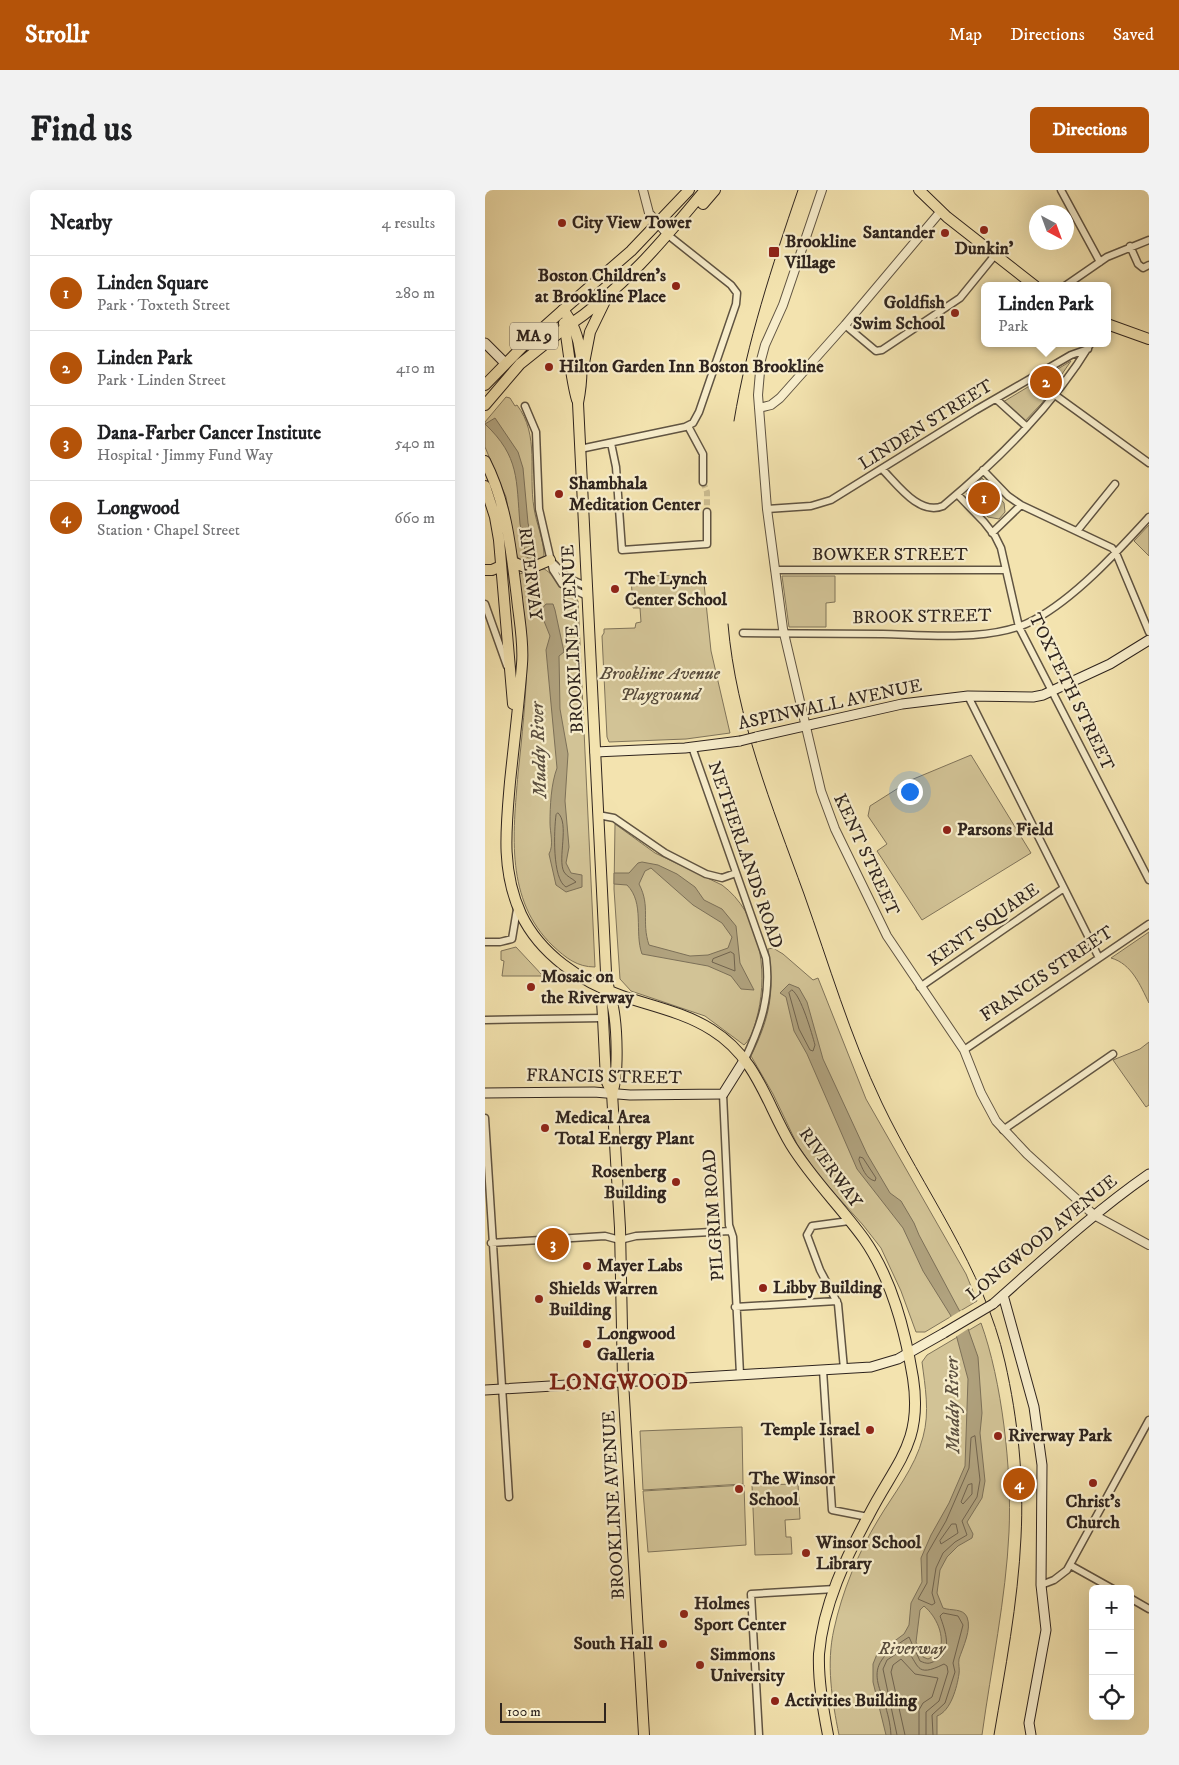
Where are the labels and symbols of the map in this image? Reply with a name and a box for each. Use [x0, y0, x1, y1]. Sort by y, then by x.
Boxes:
north arrow [1029, 205, 1074, 250]
place label: City View Tower [572, 212, 692, 234]
marker: City View Tower [556, 217, 568, 229]
place label: Santander [863, 222, 935, 244]
marker: Dunkin' [978, 224, 990, 236]
marker: Santander [939, 227, 951, 239]
place label: Brookline Village [784, 231, 857, 274]
place label: Dunkin' [955, 238, 1014, 260]
marker: Brookline Village [767, 245, 781, 259]
place label: Boston Children's at Brookline Place [535, 265, 667, 308]
marker: Boston Children's at Brookline Place [670, 280, 682, 292]
place label: Goldfish Swim School [853, 292, 946, 335]
marker: Goldfish Swim School [949, 307, 961, 319]
road number: MA 9 [510, 322, 558, 350]
place label: Hilton Garden Inn Boston Brookline [559, 356, 824, 378]
marker: Hilton Garden Inn Boston Brookline [543, 361, 555, 373]
pin: 2 [1030, 363, 1062, 401]
street label: LINDEN STREET [855, 375, 997, 475]
place label: Shambhala Meditation Center [569, 473, 701, 516]
pin: 1 [968, 479, 1000, 517]
marker: Shambhala Meditation Center [553, 488, 565, 500]
street label: RIVERWAY [513, 526, 547, 622]
street label: BROOKLINE AVENUE [557, 544, 589, 734]
street label: BOWKER STREET [812, 544, 968, 566]
place label: The Lynch Center School [624, 568, 728, 611]
marker: The Lynch Center School [609, 583, 621, 595]
street label: BROOK STREET [852, 605, 992, 629]
street label: TOXTETH STREET [1023, 610, 1119, 775]
park label: Brookline Avenue Playground [599, 663, 721, 706]
street label: ASPINWALL AVENUE [736, 675, 924, 735]
water label: Muddy River [526, 699, 552, 801]
street label: NETHERLANDS ROAD [703, 759, 787, 951]
your location [897, 779, 923, 805]
street label: KENT STREET [828, 791, 904, 920]
place label: Parsons Field [957, 819, 1054, 841]
marker: Parsons Field [941, 824, 953, 836]
street label: KENT SQUARE [924, 879, 1044, 971]
street label: FRANCIS STREET [976, 921, 1118, 1027]
place label: Mosaic on the Riverway [541, 966, 634, 1009]
marker: Mosaic on the Riverway [525, 981, 537, 993]
street label: FRANCIS STREET [526, 1065, 682, 1089]
place label: Medical Area Total Energy Plant [554, 1107, 694, 1150]
marker: Medical Area Total Energy Plant [539, 1122, 551, 1134]
street label: RIVERWAY [794, 1124, 867, 1213]
street label: PILGRIM ROAD [698, 1148, 730, 1282]
place label: Rosenberg Building [591, 1161, 667, 1204]
street label: LONGWOOD AVENUE [962, 1170, 1122, 1306]
marker: Rosenberg Building [670, 1176, 682, 1188]
pin: 3 [537, 1225, 569, 1263]
place label: Mayer Labs [597, 1255, 683, 1277]
marker: Mayer Labs [581, 1260, 593, 1272]
place label: Libby Building [773, 1277, 883, 1299]
place label: Shields Warren Building [549, 1278, 658, 1321]
marker: Libby Building [757, 1282, 769, 1294]
marker: Shields Warren Building [533, 1293, 545, 1305]
place label: Longwood Galleria [597, 1323, 676, 1366]
marker: Longwood Galleria [581, 1338, 593, 1350]
water label: Muddy River [941, 1354, 965, 1455]
district label: LONGWOOD [549, 1369, 689, 1396]
street label: BROOKLINE AVENUE [598, 1410, 630, 1600]
place label: Temple Israel [760, 1419, 861, 1441]
marker: Temple Israel [864, 1424, 876, 1436]
place label: Riverway Park [1008, 1425, 1113, 1447]
marker: Riverway Park [992, 1430, 1004, 1442]
pin: 4 [1003, 1465, 1035, 1503]
place label: The Winsor School [748, 1468, 836, 1511]
marker: Christ's Church [1087, 1477, 1099, 1489]
marker: The Winsor School [733, 1483, 745, 1495]
place label: Christ's Church [1066, 1491, 1120, 1534]
place label: Winsor School Library [815, 1532, 922, 1575]
marker: Winsor School Library [800, 1547, 812, 1559]
place label: Holmes Sport Center [694, 1593, 786, 1636]
marker: Holmes Sport Center [678, 1608, 690, 1620]
place label: South Hall [573, 1633, 654, 1655]
marker: South Hall [657, 1638, 669, 1650]
park label: Riverway [878, 1638, 946, 1660]
place label: Simmons University [710, 1644, 785, 1687]
marker: Simmons University [694, 1659, 706, 1671]
place label: Activities Building [784, 1690, 918, 1712]
marker: Activities Building [769, 1695, 781, 1707]
scale bar [500, 1700, 606, 1723]

